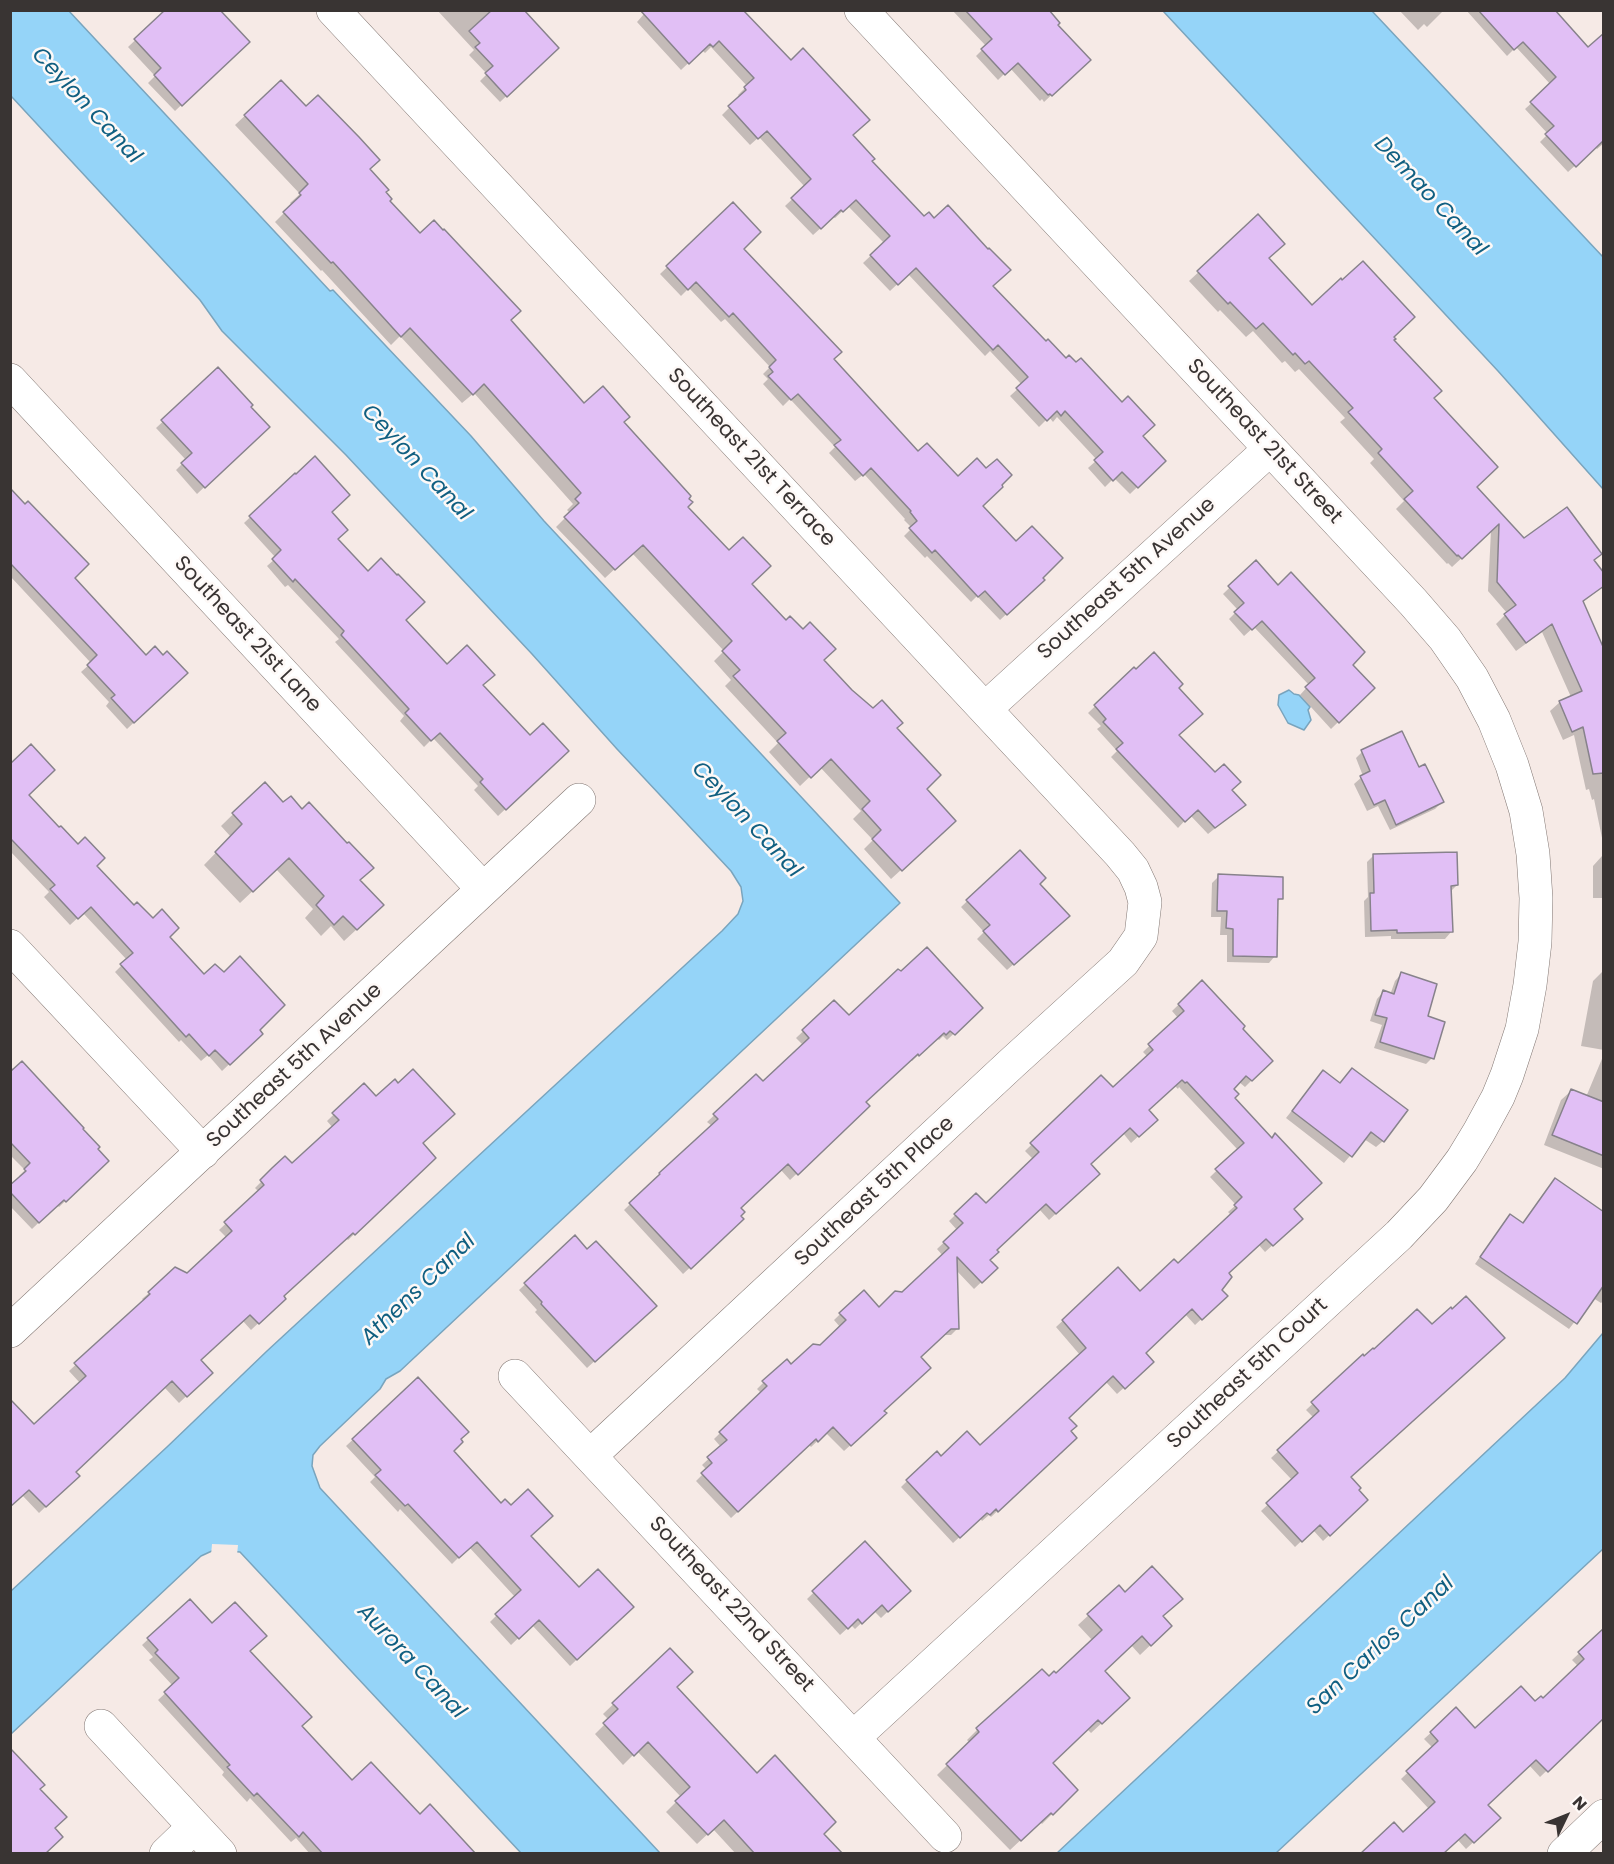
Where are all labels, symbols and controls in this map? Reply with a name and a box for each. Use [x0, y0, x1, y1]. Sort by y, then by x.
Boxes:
water label: Ceylon Canal [25, 42, 147, 170]
water label: Demao Canal [1368, 132, 1492, 262]
street label: Southeast 21st Street [1181, 354, 1347, 530]
street label: Southeast 21st Terrace [662, 364, 840, 552]
water label: Ceylon Canal [355, 399, 477, 527]
street label: Southeast 5th Avenue [1033, 493, 1221, 665]
street label: Southeast 21st Lane [168, 552, 326, 718]
water label: Ceylon Canal [685, 756, 807, 884]
street label: Southeast 5th Avenue [202, 978, 388, 1154]
street label: Southeast 5th Place [790, 1112, 960, 1272]
water label: Athens Canal [356, 1229, 482, 1351]
street label: Southeast 5th Court [1163, 1293, 1333, 1455]
street label: Southeast 22nd Street [643, 1512, 819, 1698]
water label: San Carlos Canal [1302, 1571, 1460, 1721]
water label: Aurora Canal [351, 1599, 471, 1725]
north arrow [1536, 1786, 1596, 1846]
text: N [1567, 1791, 1592, 1816]

